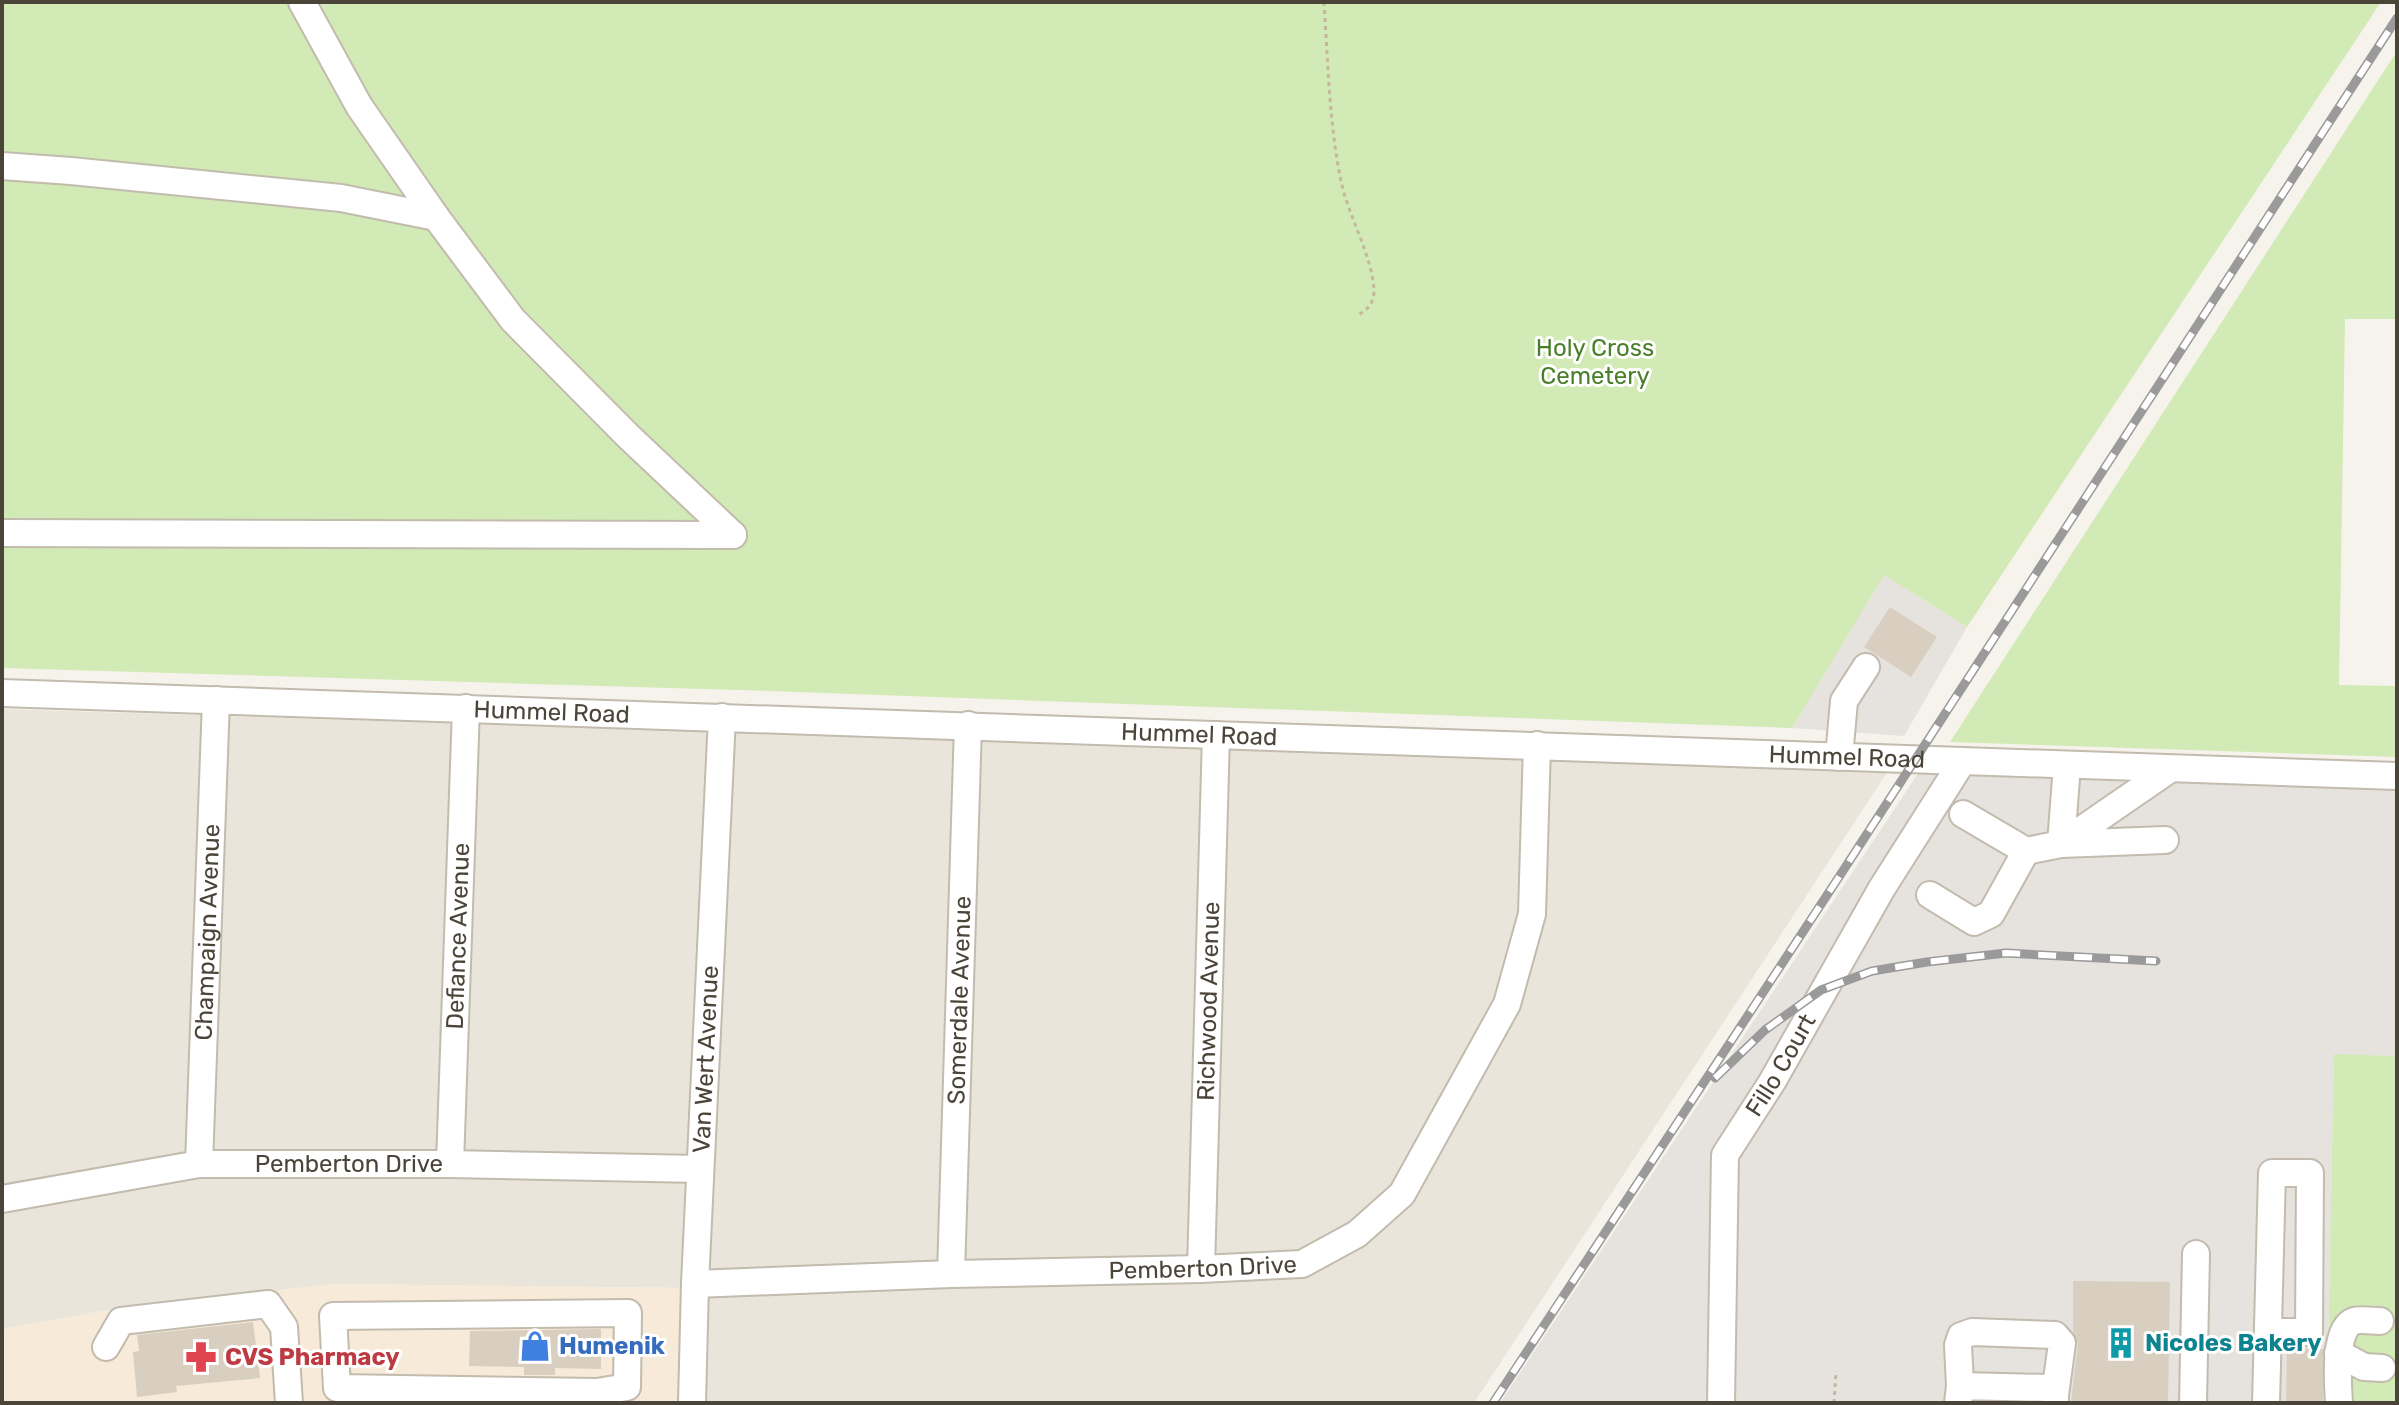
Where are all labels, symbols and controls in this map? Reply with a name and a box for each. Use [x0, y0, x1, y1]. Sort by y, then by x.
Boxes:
park label: Holy Cross Cemetery [1536, 334, 1654, 390]
street label: Hummel Road [473, 695, 630, 729]
street label: Hummel Road [1121, 718, 1278, 751]
street label: Hummel Road [1768, 740, 1926, 774]
street label: Champaign Avenue [190, 823, 225, 1041]
street label: Defiance Avenue [441, 842, 475, 1030]
street label: Somerdale Avenue [942, 895, 977, 1105]
street label: Richwood Avenue [1192, 901, 1225, 1101]
street label: Van Wert Avenue [687, 965, 724, 1154]
street label: Fillo Court [1740, 1009, 1822, 1121]
street label: Pemberton Drive [255, 1150, 443, 1178]
street label: Pemberton Drive [1108, 1250, 1297, 1285]
building icon: Nicoles Bakery [2104, 1326, 2138, 1360]
shop icon: Humenik [518, 1329, 552, 1363]
place label: Nicoles Bakery [2145, 1329, 2321, 1357]
place label: Humenik [559, 1332, 665, 1360]
pharmacy icon: CVS Pharmacy [184, 1340, 218, 1374]
place label: CVS Pharmacy [225, 1343, 400, 1371]

